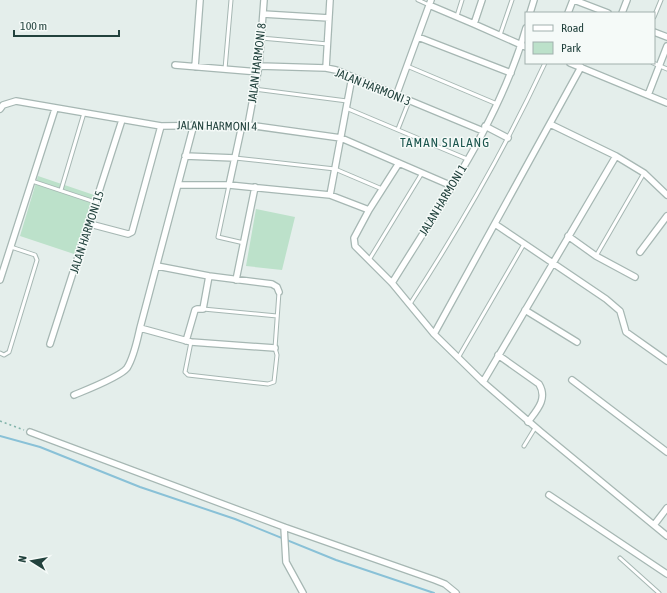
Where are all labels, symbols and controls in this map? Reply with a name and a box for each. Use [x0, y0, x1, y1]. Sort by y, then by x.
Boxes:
scale bar [14, 12, 119, 38]
legend [525, 12, 655, 64]
text: 100 m [20, 19, 47, 33]
text: Road [561, 21, 584, 35]
street label: JALAN HARMONI 8 [245, 22, 269, 104]
text: Park [561, 41, 582, 55]
street label: JALAN HARMONI 3 [333, 65, 413, 109]
street label: JALAN HARMONI 4 [177, 118, 258, 134]
district label: TAMAN SIALANG [400, 135, 490, 150]
street label: JALAN HARMONI 1 [416, 162, 470, 238]
street label: JALAN HARMONI 15 [67, 189, 107, 275]
north arrow [12, 541, 52, 581]
text: N [16, 555, 29, 563]

